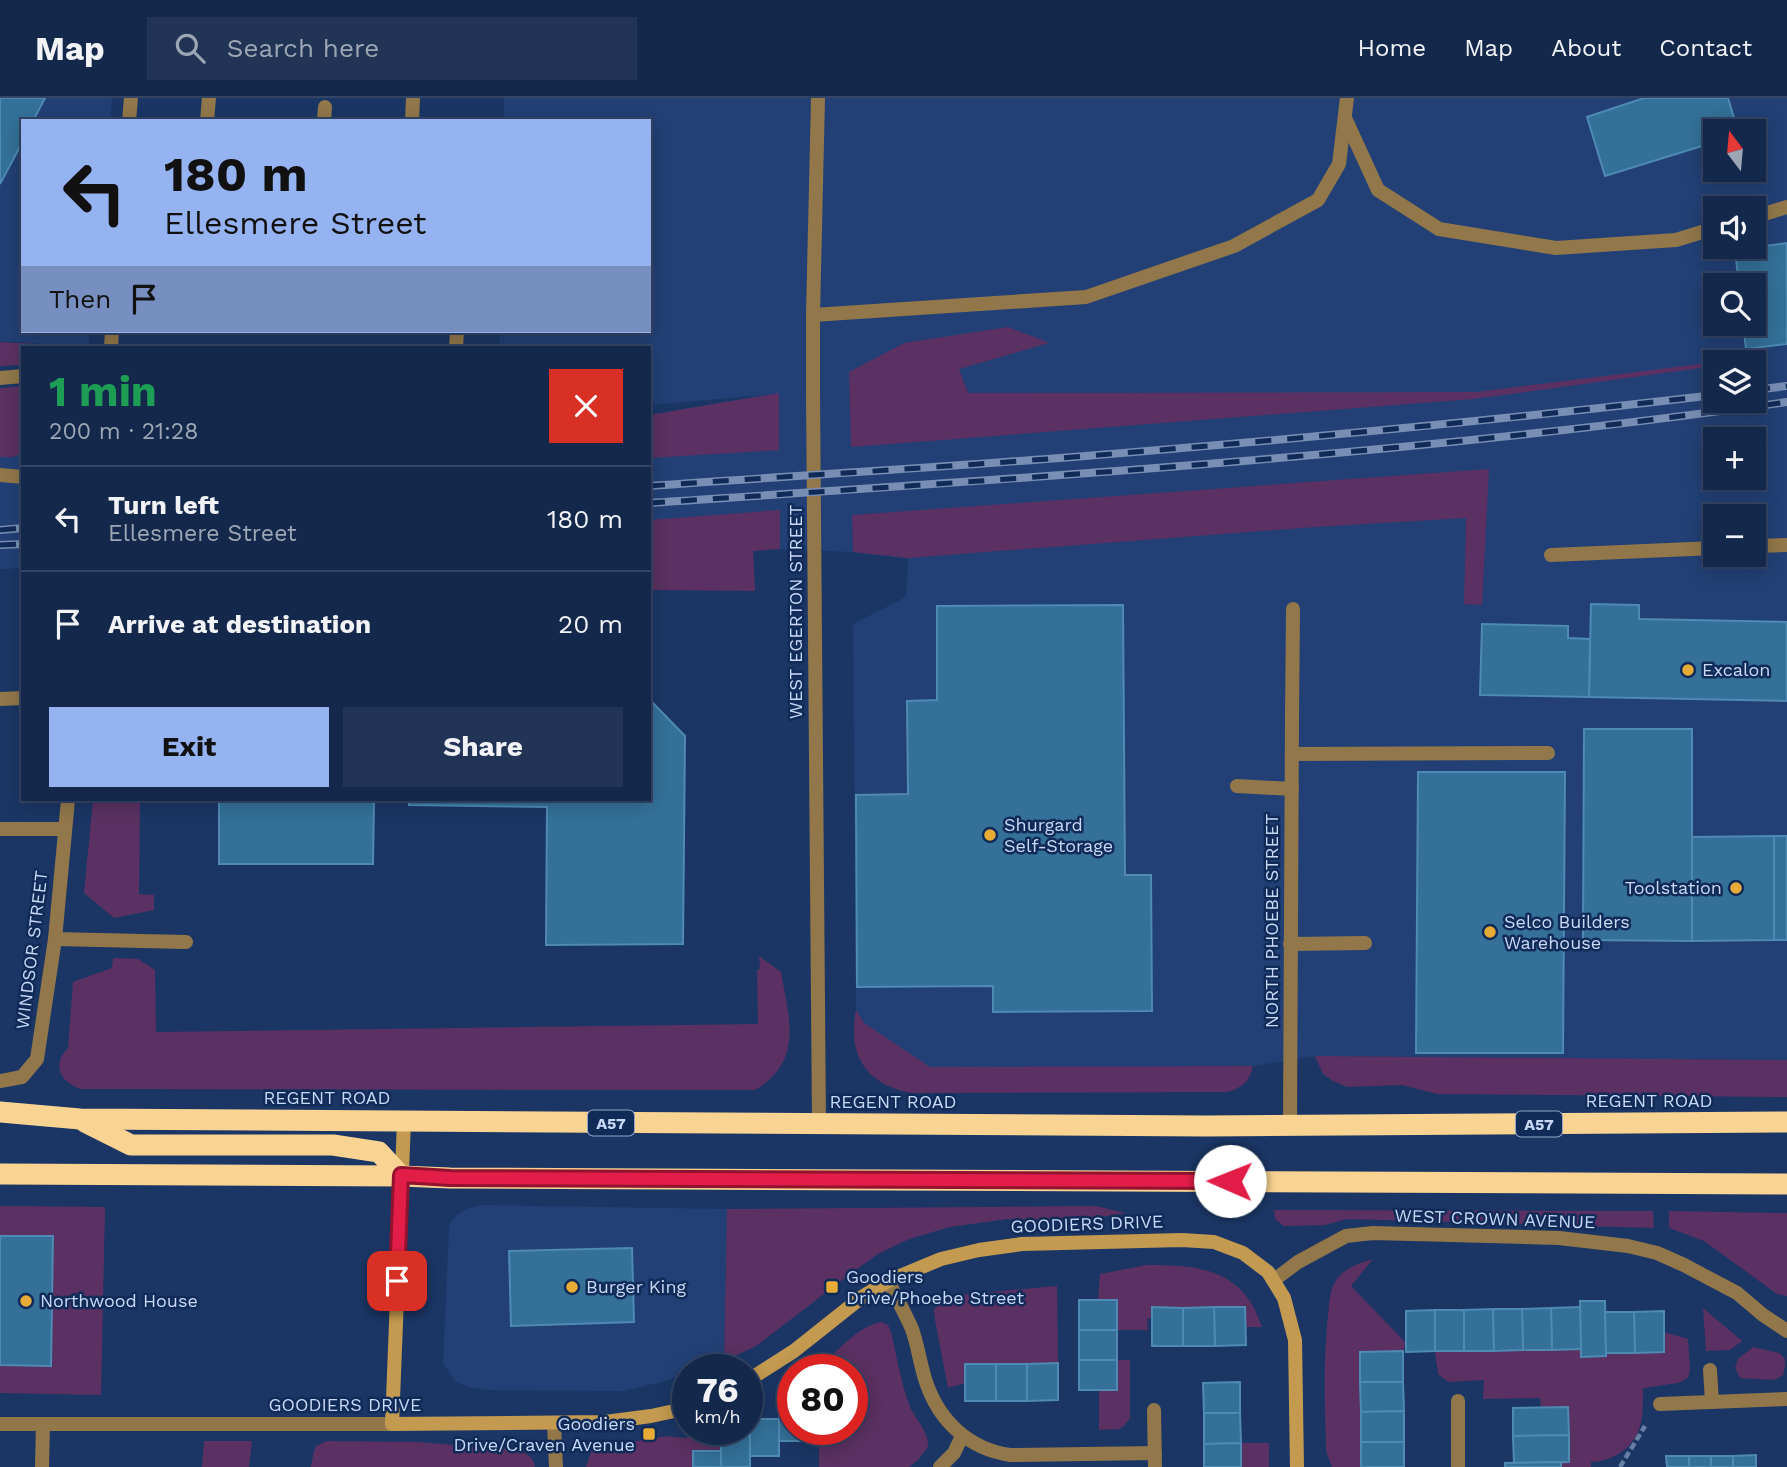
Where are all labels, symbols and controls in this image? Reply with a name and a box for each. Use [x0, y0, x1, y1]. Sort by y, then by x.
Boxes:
search box [147, 17, 637, 80]
text: Map [35, 29, 105, 68]
icon: search [171, 29, 209, 67]
text: Search here [227, 33, 379, 63]
text: Home [1358, 34, 1426, 62]
text: Map [1464, 34, 1513, 62]
text: About [1551, 34, 1621, 62]
text: Contact [1659, 34, 1752, 62]
north arrow [1703, 119, 1766, 182]
map controls [1703, 119, 1766, 567]
text: 180 m [164, 145, 308, 203]
icon: left [49, 147, 140, 238]
button: sound [1703, 196, 1766, 259]
text: Ellesmere Street [164, 204, 427, 242]
button: search [1703, 273, 1766, 336]
icon: arrive [125, 280, 163, 318]
text: Then [49, 284, 111, 314]
button: layers [1703, 350, 1766, 413]
text: 1 min [49, 367, 157, 416]
button: close [549, 369, 623, 443]
text: 200 m · 21:28 [49, 418, 198, 445]
button: + [1703, 427, 1766, 490]
text: Turn left [108, 490, 219, 520]
icon: left [49, 500, 87, 538]
text: 180 m [547, 504, 623, 534]
button: − [1703, 504, 1766, 567]
street label: WEST EGERTON STREET [785, 505, 806, 719]
text: Ellesmere Street [108, 520, 297, 547]
icon: arrive [49, 605, 87, 643]
text: Arrive at destination [108, 609, 371, 639]
text: 20 m [558, 609, 623, 639]
place label: Excalon [1702, 659, 1770, 680]
marker: Excalon [1680, 662, 1696, 678]
button: Exit [49, 707, 329, 787]
button: Share [343, 707, 623, 787]
place label: Shurgard Self-Storage [1004, 814, 1113, 856]
street label: NORTH PHOEBE STREET [1261, 814, 1282, 1028]
marker: Shurgard Self-Storage [982, 827, 998, 843]
street label: WINDSOR STREET [11, 869, 52, 1030]
place label: Toolstation [1625, 877, 1722, 898]
marker: Toolstation [1728, 880, 1744, 896]
place label: Selco Builders Warehouse [1504, 911, 1630, 953]
marker: Selco Builders Warehouse [1482, 924, 1498, 940]
street label: REGENT ROAD [263, 1087, 391, 1108]
street label: REGENT ROAD [1585, 1090, 1713, 1111]
street label: REGENT ROAD [829, 1091, 957, 1112]
road number: A57 [588, 1110, 634, 1135]
road number: A57 [1516, 1112, 1562, 1136]
position arrow [1193, 1144, 1267, 1218]
street label: WEST CROWN AVENUE [1394, 1204, 1596, 1233]
street label: GOODIERS DRIVE [1010, 1210, 1164, 1237]
pin [367, 1251, 427, 1311]
icon: arrive [378, 1262, 416, 1300]
place label: Goodiers Drive/Phoebe Street [846, 1266, 1024, 1308]
place label: Burger King [586, 1276, 687, 1297]
marker: Burger King [564, 1279, 580, 1295]
marker: Goodiers Drive/Phoebe Street [824, 1279, 840, 1295]
place label: Northwood House [40, 1290, 198, 1311]
marker: Northwood House [18, 1293, 34, 1309]
speed limit sign: 80 [777, 1354, 868, 1445]
text: 76 [697, 1369, 738, 1411]
street label: GOODIERS DRIVE [269, 1394, 421, 1415]
text: km/h [694, 1406, 741, 1427]
place label: Goodiers Drive/Craven Avenue [453, 1413, 635, 1455]
marker: Goodiers Drive/Craven Avenue [641, 1426, 657, 1442]

